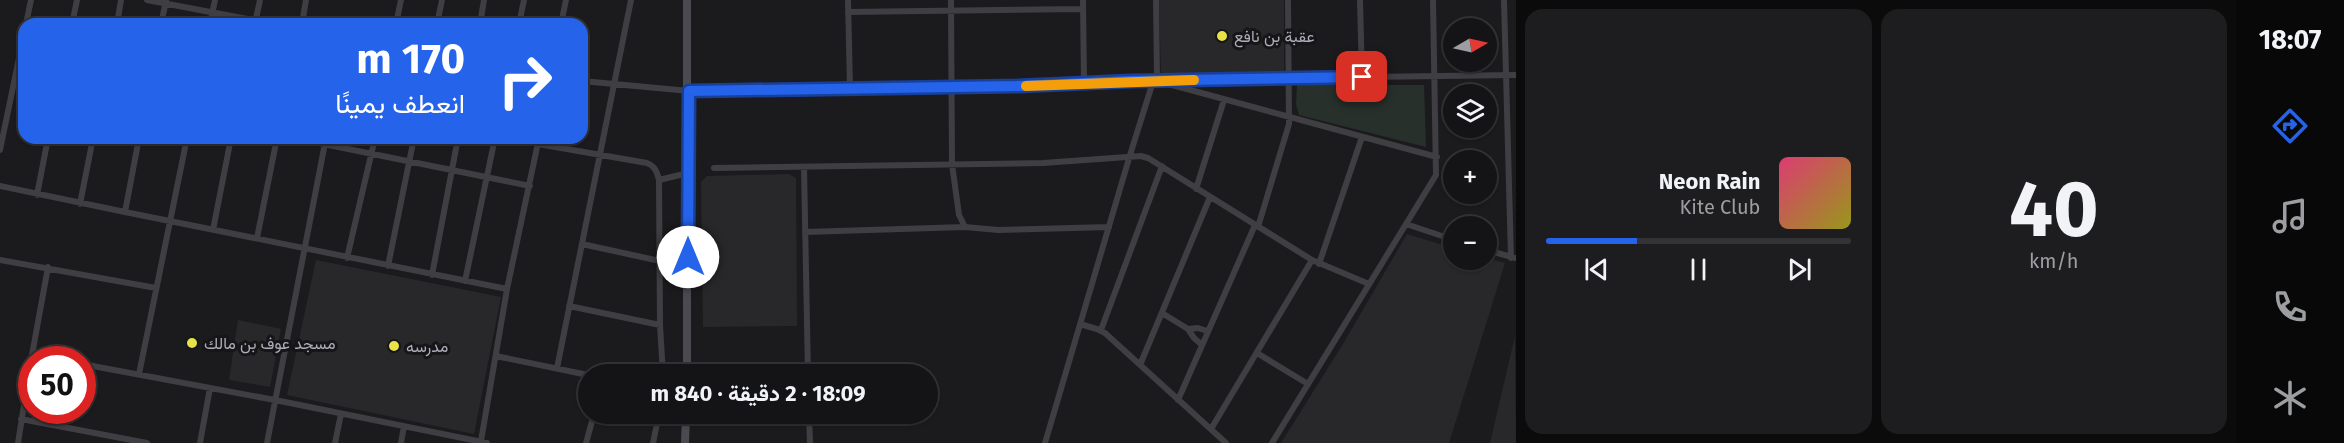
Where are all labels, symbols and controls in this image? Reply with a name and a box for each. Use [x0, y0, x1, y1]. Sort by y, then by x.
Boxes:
north arrow [1443, 18, 1497, 72]
map controls [1443, 18, 1497, 270]
text: 18:07 [2259, 24, 2321, 56]
place label: عقبة بن نافع [1234, 27, 1315, 48]
marker: عقبة بن نافع [1215, 29, 1229, 43]
text: 170 m [356, 34, 465, 84]
icon: right [486, 42, 564, 120]
pin [1336, 51, 1387, 102]
icon: arrive [1345, 60, 1378, 93]
button: layers [1443, 84, 1497, 138]
text: انعطف يمينًا [335, 88, 465, 120]
icon: directions [2269, 105, 2311, 147]
button: + [1443, 150, 1497, 204]
text: 40 [2009, 163, 2099, 257]
text: Neon Rain [1659, 168, 1761, 195]
text: Kite Club [1680, 195, 1761, 219]
icon: music [2269, 195, 2311, 237]
button: − [1443, 216, 1497, 270]
position arrow [656, 225, 720, 289]
text: km/h [2029, 249, 2079, 273]
icon: previous [1580, 253, 1613, 286]
icon: pause [1682, 253, 1715, 286]
icon: next [1783, 253, 1816, 286]
icon: phone [2269, 286, 2311, 328]
place label: مسجد عوف بن مالك [204, 334, 336, 354]
marker: مسجد عوف بن مالك [185, 336, 199, 350]
place label: مدرسه [406, 337, 448, 357]
marker: مدرسه [387, 339, 401, 353]
speed limit sign: 50 [18, 346, 96, 424]
icon: climate [2269, 377, 2311, 419]
text: 18:09 · 2 دقيقة · 840 m [650, 380, 866, 407]

